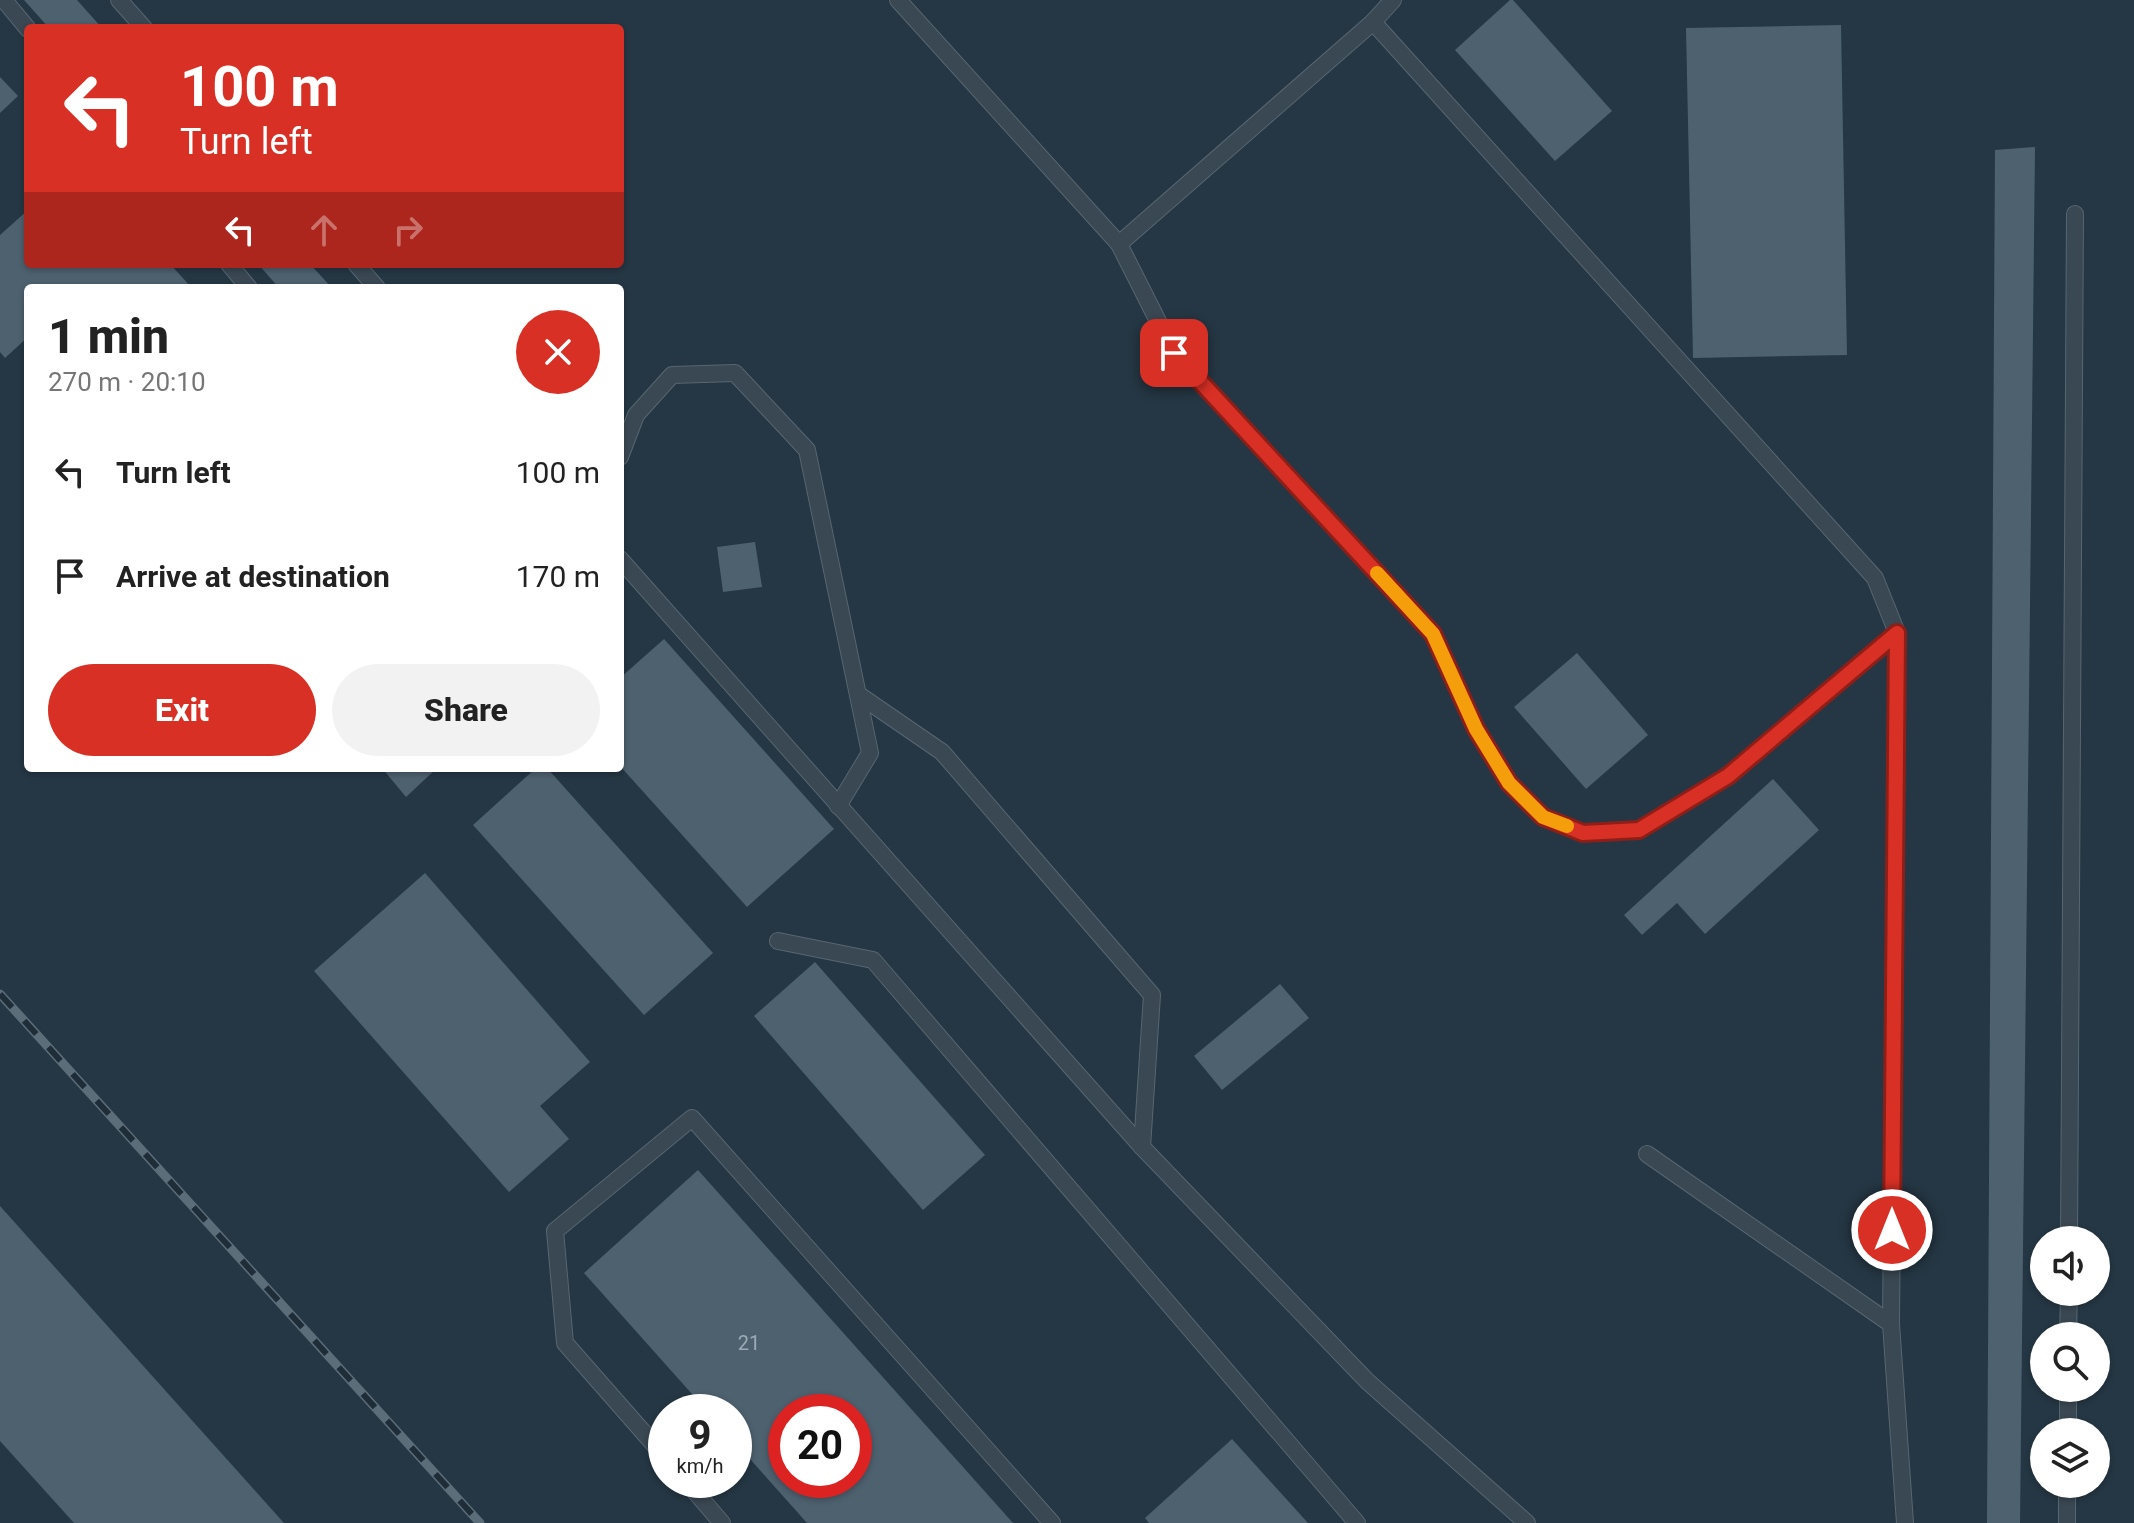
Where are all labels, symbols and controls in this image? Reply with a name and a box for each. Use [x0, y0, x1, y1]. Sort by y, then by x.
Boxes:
text: 100 m [180, 54, 339, 120]
icon: left [48, 56, 152, 160]
text: Turn left [180, 121, 313, 163]
icon: left [218, 208, 262, 252]
icon: ahead [302, 208, 346, 252]
icon: right [386, 208, 430, 252]
text: 1 min [48, 308, 169, 365]
button: close [516, 310, 600, 394]
pin [1140, 319, 1208, 387]
icon: arrive [1152, 331, 1196, 375]
text: 270 m · 20:10 [48, 367, 206, 397]
icon: left [48, 450, 92, 494]
text: Turn left [116, 455, 231, 490]
text: 100 m [516, 455, 600, 490]
icon: arrive [48, 554, 92, 598]
text: Arrive at destination [116, 559, 390, 594]
text: 170 m [516, 559, 600, 594]
button: Exit [48, 664, 316, 756]
button: Share [332, 664, 600, 756]
position arrow [1850, 1188, 1934, 1272]
map controls [2030, 1226, 2110, 1498]
button: sound [2030, 1226, 2110, 1306]
button: search [2030, 1322, 2110, 1402]
house number: 21 [738, 1331, 760, 1355]
speed limit sign: 20 [768, 1394, 872, 1498]
text: 9 [689, 1412, 711, 1459]
button: layers [2030, 1418, 2110, 1498]
text: km/h [677, 1454, 723, 1478]

